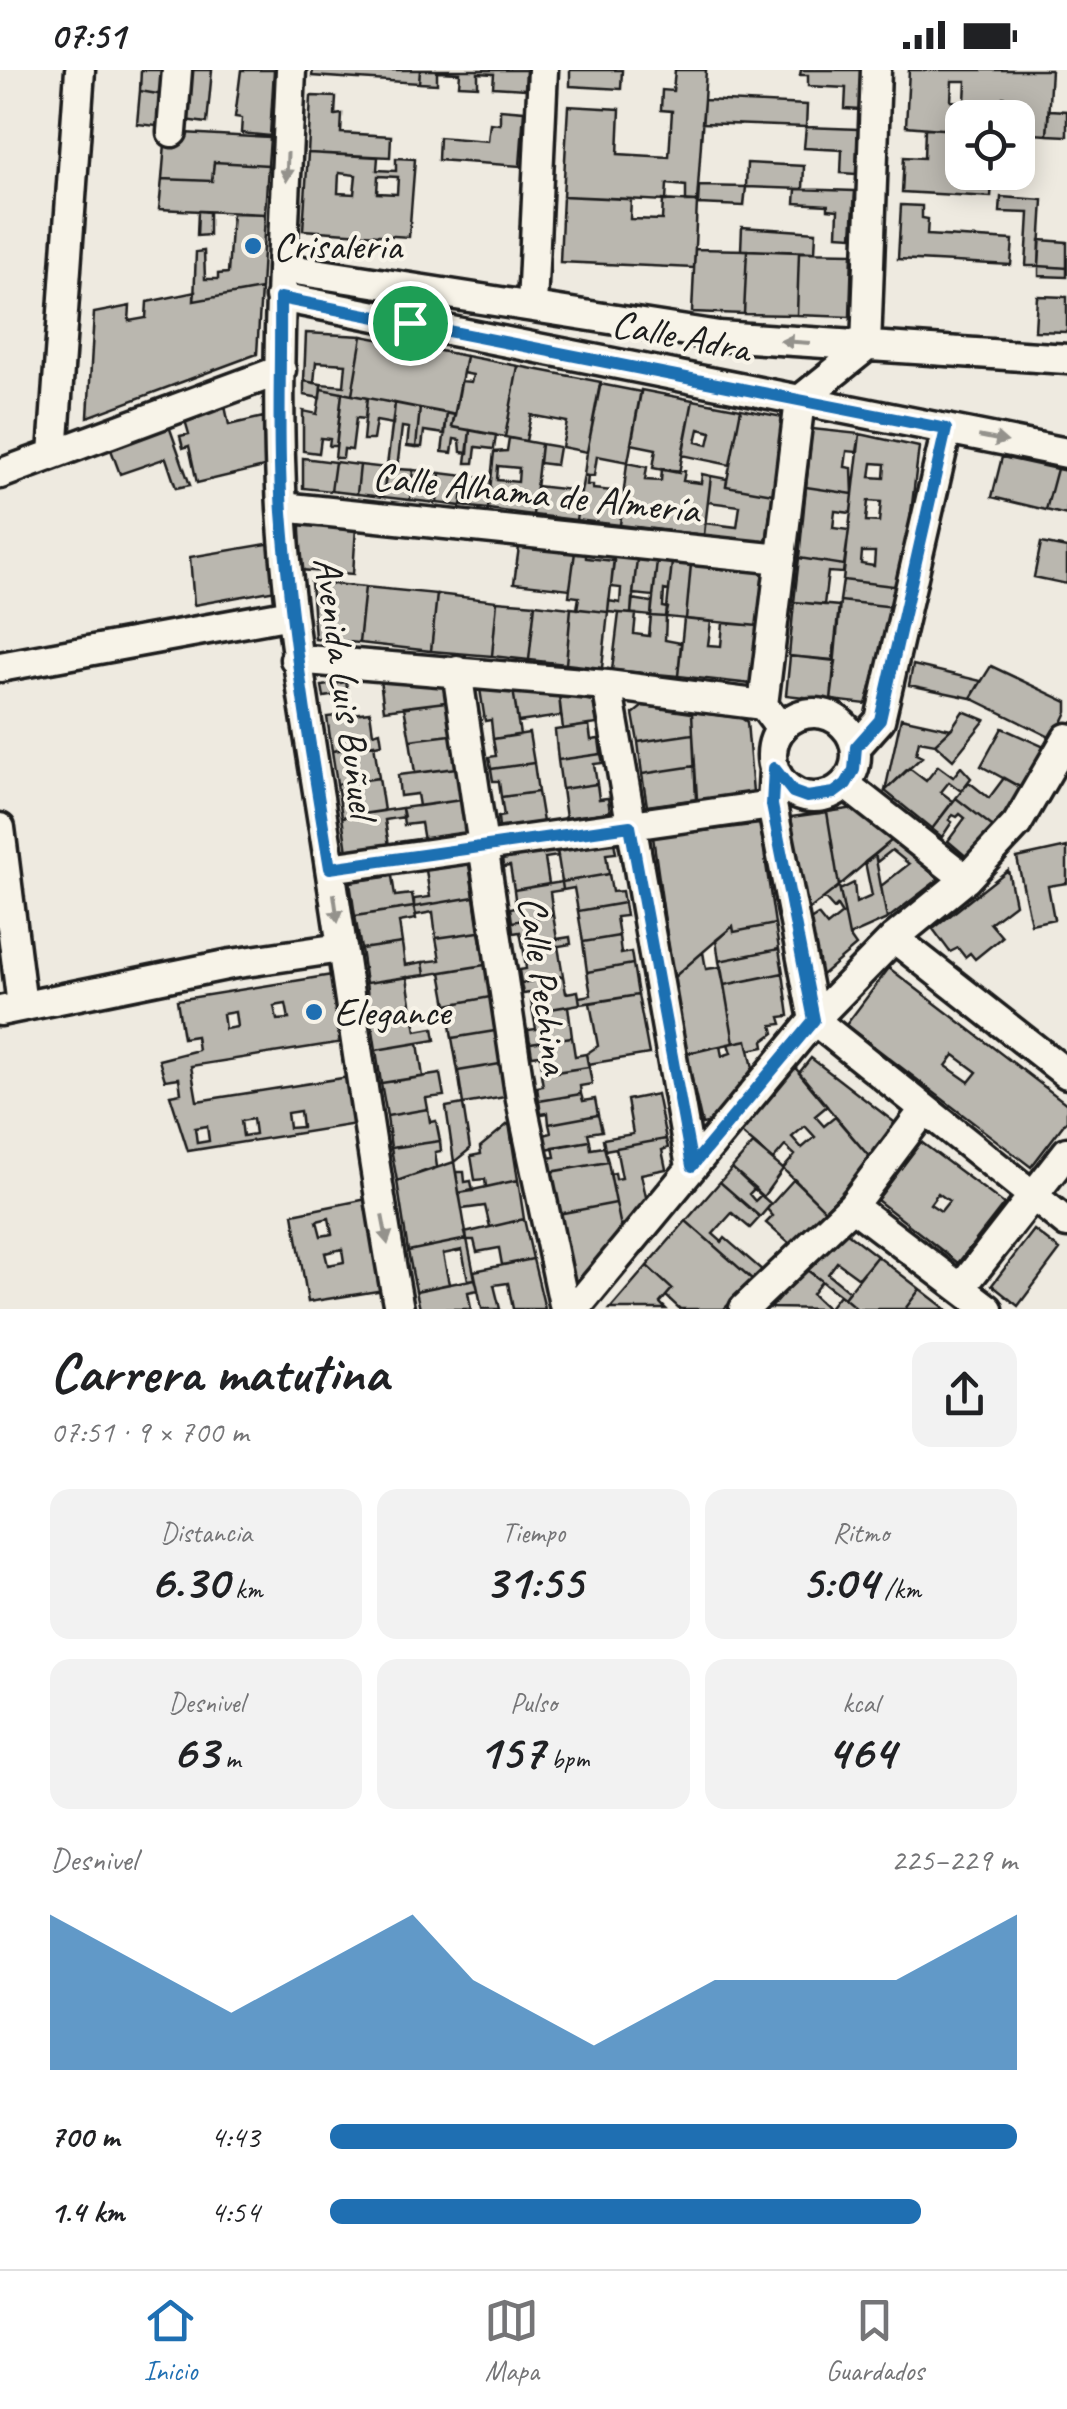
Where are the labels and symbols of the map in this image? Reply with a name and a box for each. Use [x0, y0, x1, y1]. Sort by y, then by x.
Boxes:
one-way arrow [278, 152, 294, 184]
place label: Crisaleria [273, 221, 404, 271]
marker: Crisaleria [242, 235, 264, 257]
pin [368, 281, 453, 366]
street label: Calle Adra [608, 298, 758, 375]
one-way arrow [779, 333, 811, 349]
one-way arrow [978, 431, 1009, 447]
street label: Calle Alhama de Almería [370, 451, 704, 535]
street label: Avenida Luis Buñuel [302, 554, 389, 828]
one-way arrow [328, 893, 344, 925]
street label: Calle Pechina [507, 893, 582, 1080]
place label: Elegance [334, 987, 453, 1037]
marker: Elegance [303, 1001, 325, 1023]
one-way arrow [377, 1214, 393, 1245]

